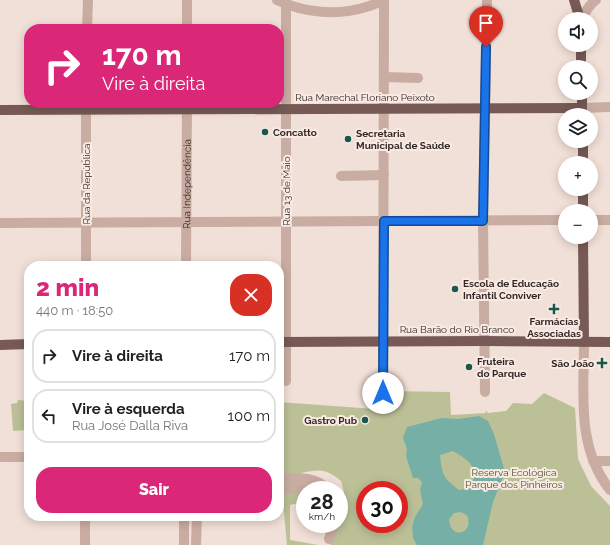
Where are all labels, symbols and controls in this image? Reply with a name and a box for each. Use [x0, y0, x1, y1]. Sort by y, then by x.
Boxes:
pin [469, 6, 503, 47]
icon: arrive [475, 12, 497, 34]
map controls [558, 12, 598, 244]
button: sound [558, 12, 598, 52]
text: 170 m [102, 39, 182, 72]
icon: right [36, 40, 88, 92]
button: search [558, 60, 598, 100]
text: Vire à direita [102, 73, 205, 94]
street label: Rua Marechal Floriano Peixoto [295, 92, 435, 103]
button: layers [558, 108, 598, 148]
marker: Concatto [260, 127, 270, 137]
place label: Concatto [273, 127, 317, 138]
place label: Secretaria Municipal de Saúde [356, 128, 450, 151]
marker: Secretaria Municipal de Saúde [343, 134, 353, 144]
street label: Rua Independência [181, 139, 192, 229]
street label: Rua da República [81, 144, 92, 224]
street label: Rua 13 de Maio [281, 156, 292, 226]
button: + [558, 156, 598, 196]
button: − [558, 204, 598, 244]
text: 2 min [36, 273, 99, 302]
button: close [230, 274, 272, 316]
place label: Escola de Educação Infantil Conviver [463, 278, 559, 301]
marker: Escola de Educação Infantil Conviver [450, 284, 460, 294]
text: 440 m · 18:50 [36, 303, 113, 318]
marker: Farmácias Associadas [549, 304, 559, 314]
place label: Farmácias Associadas [527, 316, 581, 339]
street label: Rua Barão do Rio Branco [400, 324, 514, 335]
icon: right [38, 345, 60, 367]
text: Vire à direita [72, 347, 163, 365]
text: 170 m [229, 347, 270, 365]
place label: Fruteira do Parque [477, 356, 526, 379]
place label: São João [551, 358, 594, 369]
marker: São João [597, 358, 607, 368]
marker: Fruteira do Parque [464, 362, 474, 372]
position arrow [362, 372, 404, 414]
text: Vire à esquerda [72, 400, 185, 418]
icon: left [38, 405, 60, 427]
text: 100 m [228, 407, 270, 425]
place label: Gastro Pub [304, 415, 358, 426]
marker: Gastro Pub [360, 415, 370, 425]
text: Rua José Dalla Riva [72, 418, 188, 433]
button: Sair [36, 467, 272, 513]
park label: Reserva Ecológica Parque dos Pinheiros [465, 467, 563, 490]
speed limit sign: 30 [356, 481, 408, 533]
text: 28 [310, 490, 334, 514]
text: km/h [309, 511, 335, 522]

